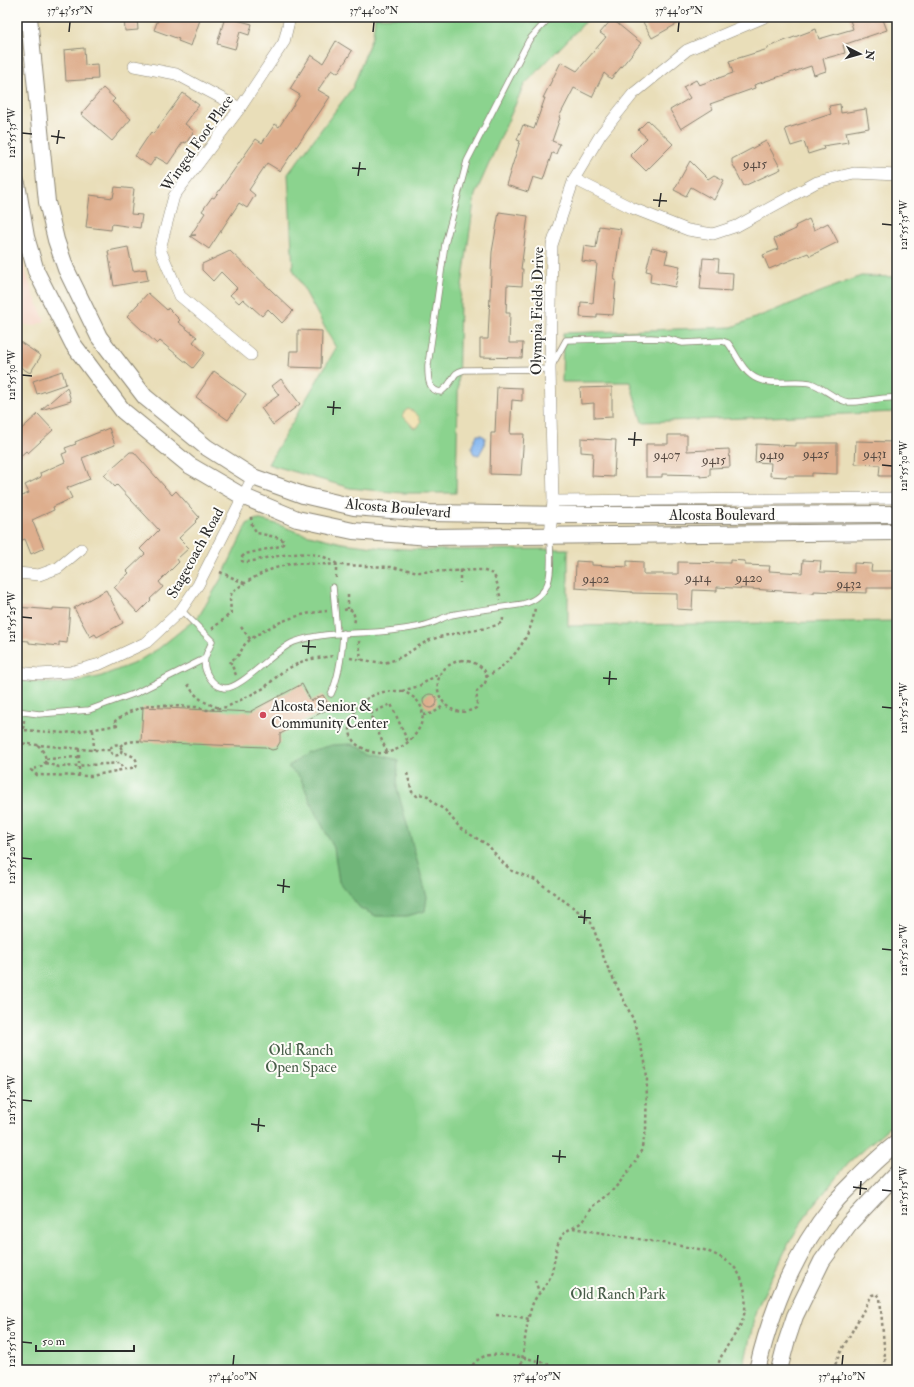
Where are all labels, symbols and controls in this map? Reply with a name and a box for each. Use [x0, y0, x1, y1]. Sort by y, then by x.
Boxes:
text: 37°43'55"N [47, 5, 93, 17]
text: 37°44'00"N [350, 5, 398, 17]
text: 37°44'05"N [655, 5, 703, 17]
north arrow [840, 34, 880, 74]
text: N [862, 48, 877, 62]
street label: Winged Foot Place [156, 91, 238, 196]
text: 121°55'35"W [6, 107, 18, 158]
house number: 9415 [742, 156, 767, 172]
text: 121°55'35"W [898, 199, 910, 250]
street label: Olympia Fields Drive [527, 247, 549, 375]
text: 121°55'30"W [6, 349, 18, 400]
text: 121°55'30"W [898, 440, 910, 491]
house number: 9425 [802, 446, 829, 462]
house number: 9431 [862, 446, 887, 462]
house number: 9407 [653, 447, 680, 463]
house number: 9419 [759, 447, 784, 463]
house number: 9415 [701, 452, 726, 468]
street label: Alcosta Boulevard [343, 494, 452, 523]
street label: Stagecoach Road [163, 504, 228, 602]
street label: Alcosta Boulevard [668, 506, 776, 525]
house number: 9414 [684, 570, 712, 586]
house number: 9420 [735, 570, 762, 586]
house number: 9402 [582, 571, 610, 587]
house number: 9432 [835, 576, 862, 592]
text: 121°55'25"W [6, 591, 18, 643]
text: 121°55'25"W [898, 682, 910, 734]
place label: Alcosta Senior & Community Center [270, 697, 388, 733]
marker: Alcosta Senior & Community Center [258, 710, 268, 720]
text: 121°55'20"W [6, 831, 18, 884]
text: 121°55'20"W [898, 923, 910, 976]
park label: Old Ranch Open Space [265, 1041, 337, 1078]
text: 121°55'15"W [6, 1074, 18, 1125]
text: 121°55'15"W [898, 1165, 910, 1216]
park label: Old Ranch Park [570, 1285, 666, 1304]
text: 121°55'10"W [6, 1316, 18, 1367]
scale bar [36, 1327, 134, 1353]
text: 50 m [42, 1334, 66, 1349]
text: 37°44'00"N [209, 1371, 257, 1383]
text: 37°44'05"N [513, 1371, 561, 1383]
text: 37°44'10"N [818, 1371, 866, 1383]

